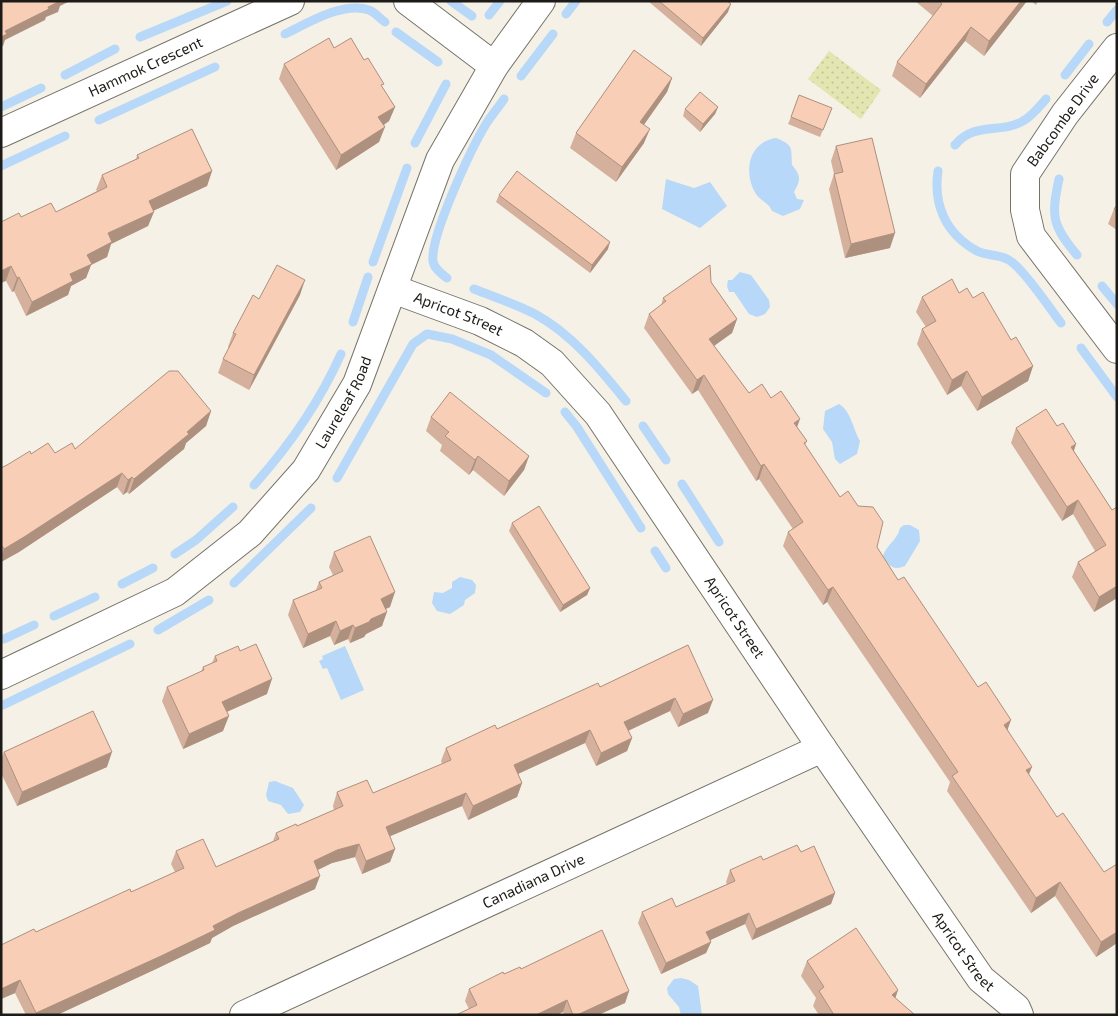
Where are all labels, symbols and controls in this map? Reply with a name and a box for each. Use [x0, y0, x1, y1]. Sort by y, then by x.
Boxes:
street label: Hammok Crescent [85, 32, 205, 100]
street label: Babcombe Drive [1022, 69, 1102, 169]
street label: Apricot Street [412, 287, 507, 339]
street label: Laureleaf Road [311, 354, 375, 452]
street label: Apricot Street [702, 573, 769, 661]
street label: Canadiana Drive [479, 849, 587, 912]
street label: Apricot Street [929, 908, 999, 995]

